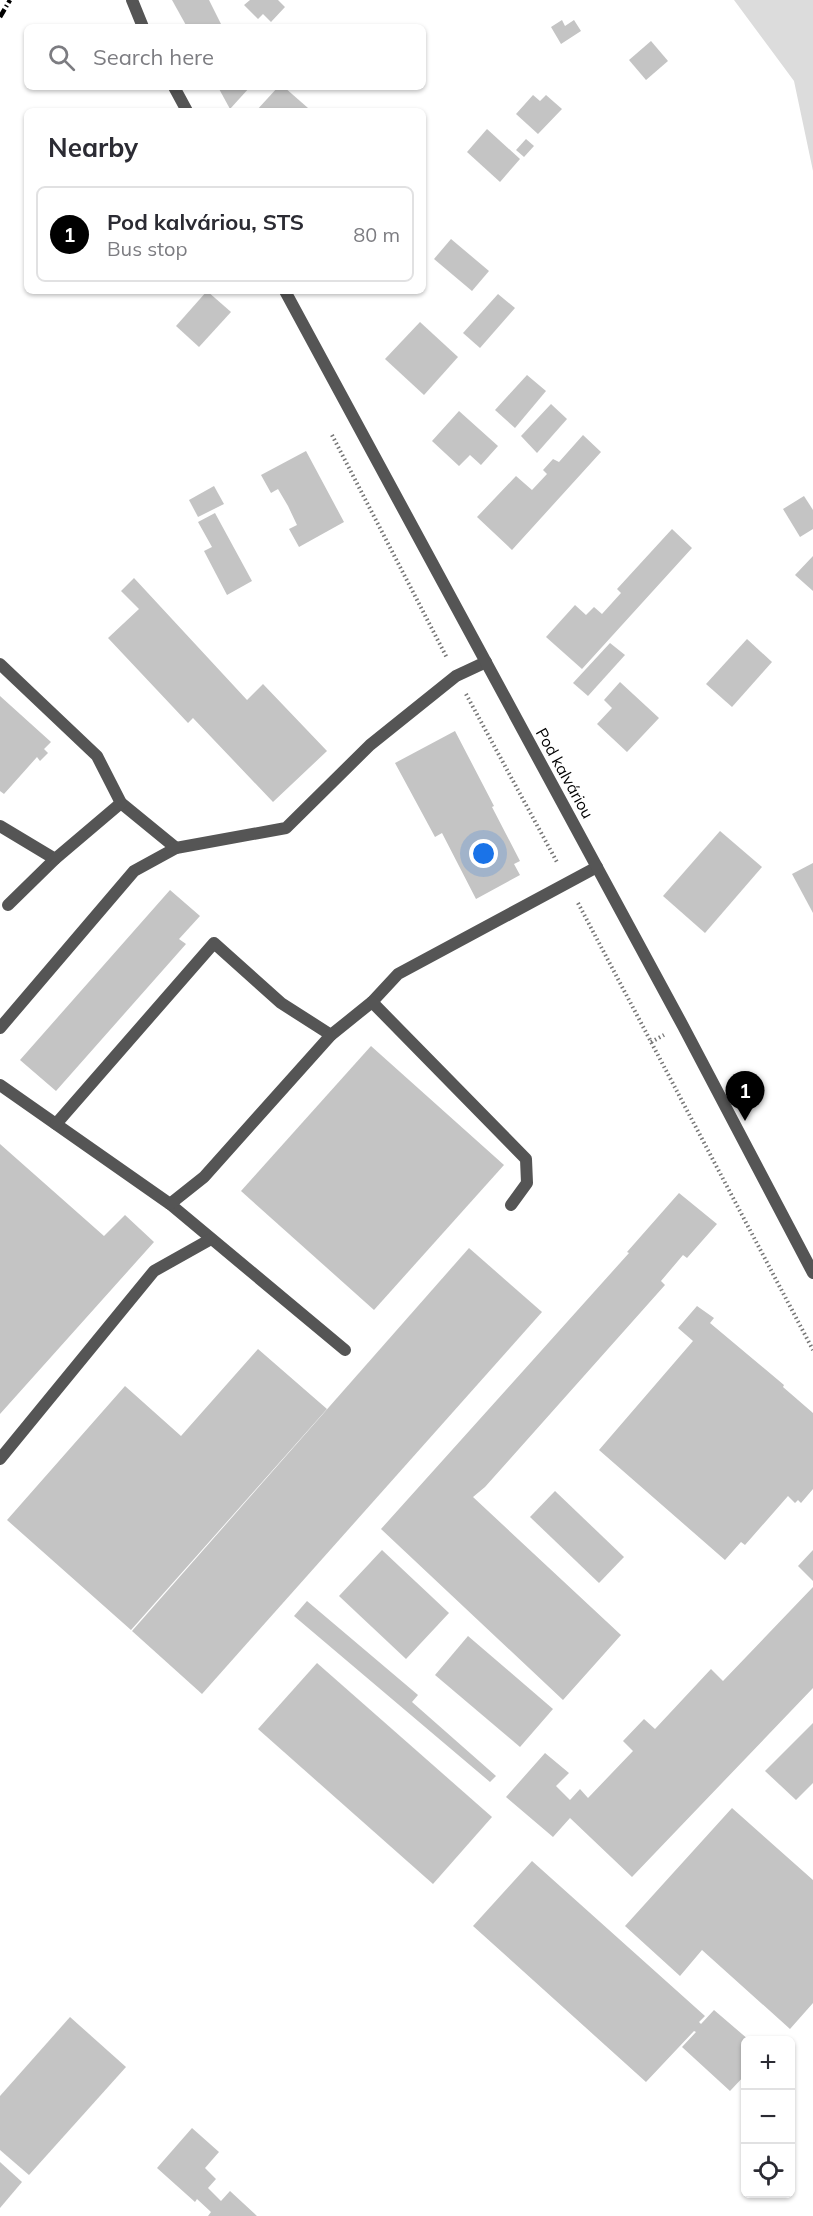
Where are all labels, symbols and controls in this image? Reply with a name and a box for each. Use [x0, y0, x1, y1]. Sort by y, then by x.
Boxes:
search box [24, 24, 426, 90]
icon: search [45, 41, 78, 74]
text: Search here [93, 43, 214, 71]
text: Nearby [48, 131, 138, 164]
text: Pod kalváriou, STS [107, 208, 304, 236]
text: 1 [64, 222, 76, 247]
text: 80 m [353, 222, 400, 247]
text: Bus stop [107, 236, 187, 261]
street label: Pod kalváriou [532, 724, 598, 822]
your location [469, 839, 498, 868]
pin: 1 [726, 1072, 764, 1121]
map controls [741, 2036, 795, 2198]
button: + [741, 2036, 795, 2090]
button: − [741, 2090, 795, 2144]
button: locate [741, 2144, 795, 2198]

